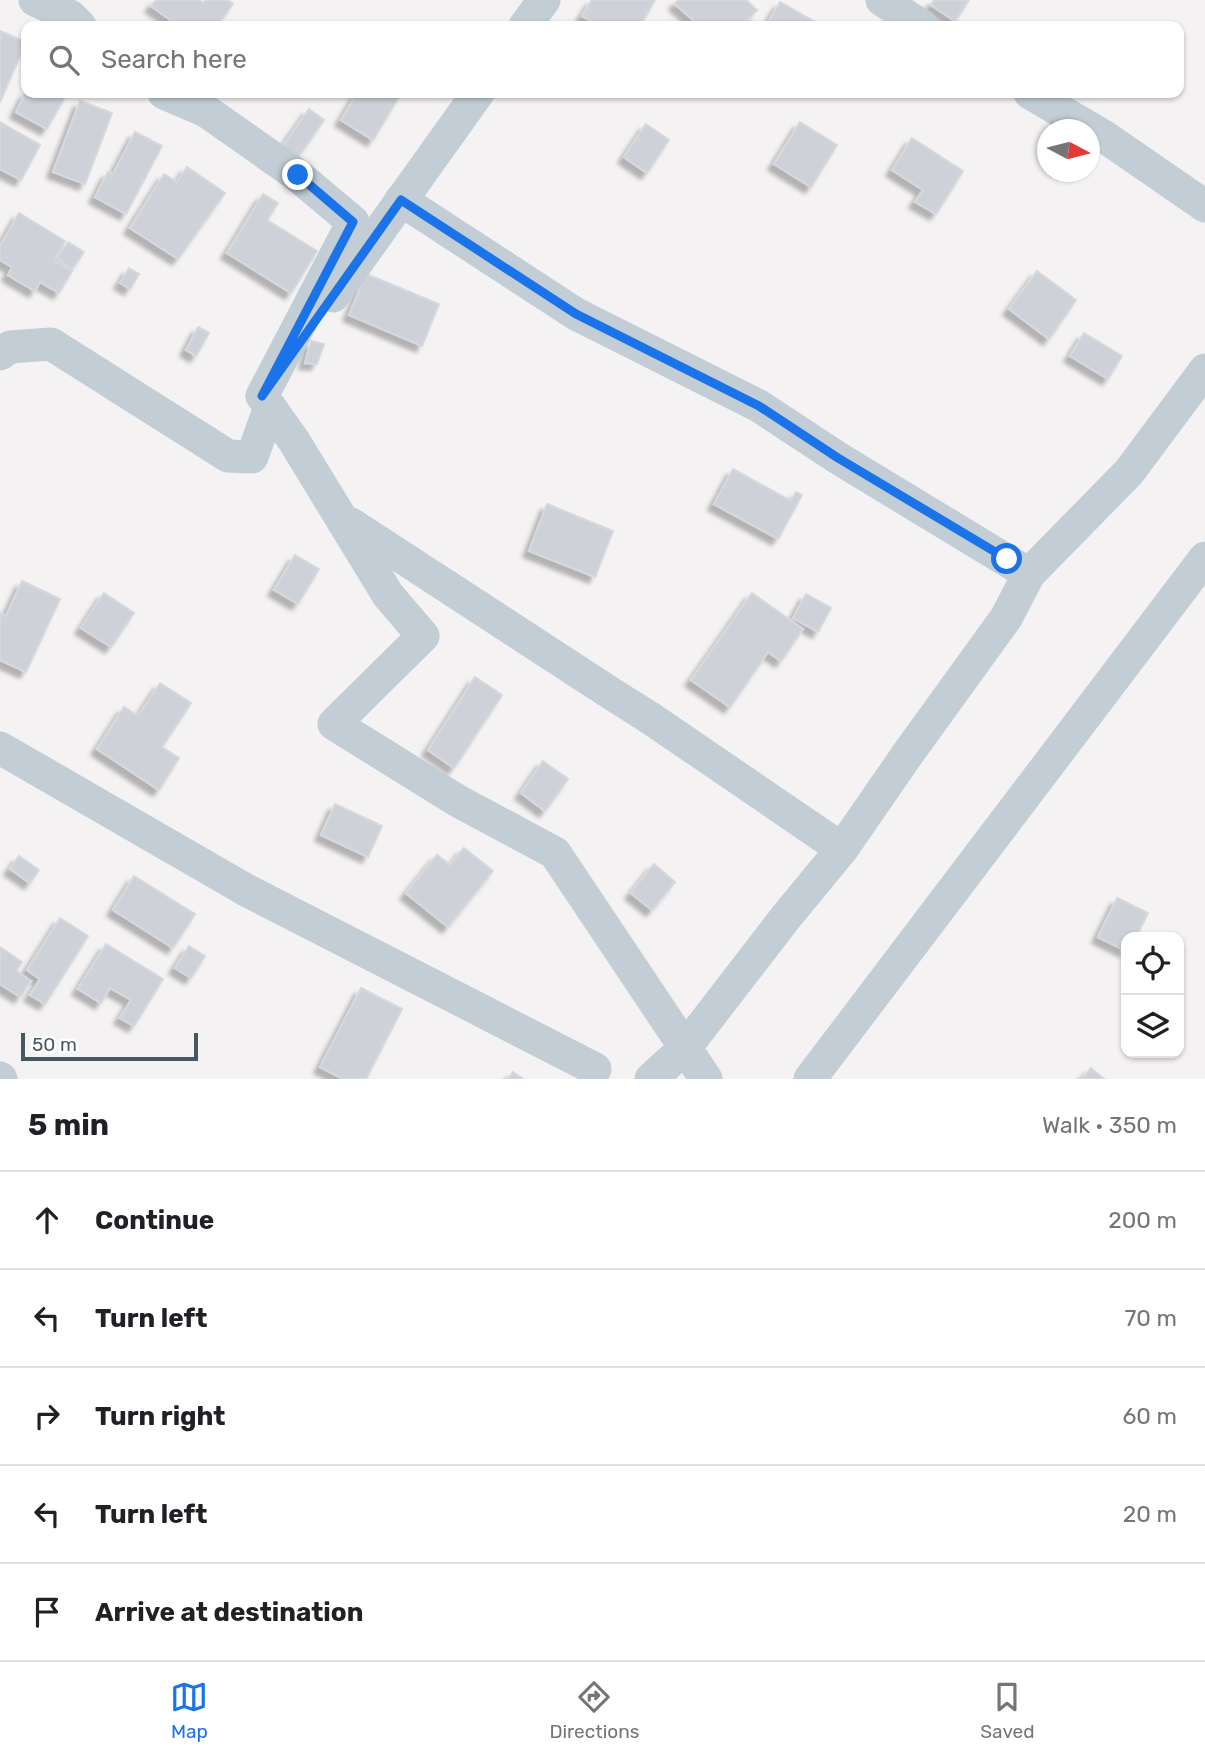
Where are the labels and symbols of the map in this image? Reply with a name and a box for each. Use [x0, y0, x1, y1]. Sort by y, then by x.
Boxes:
north arrow [1037, 119, 1100, 182]
route end [282, 159, 313, 190]
route start [991, 543, 1022, 574]
scale bar [21, 1030, 198, 1062]

